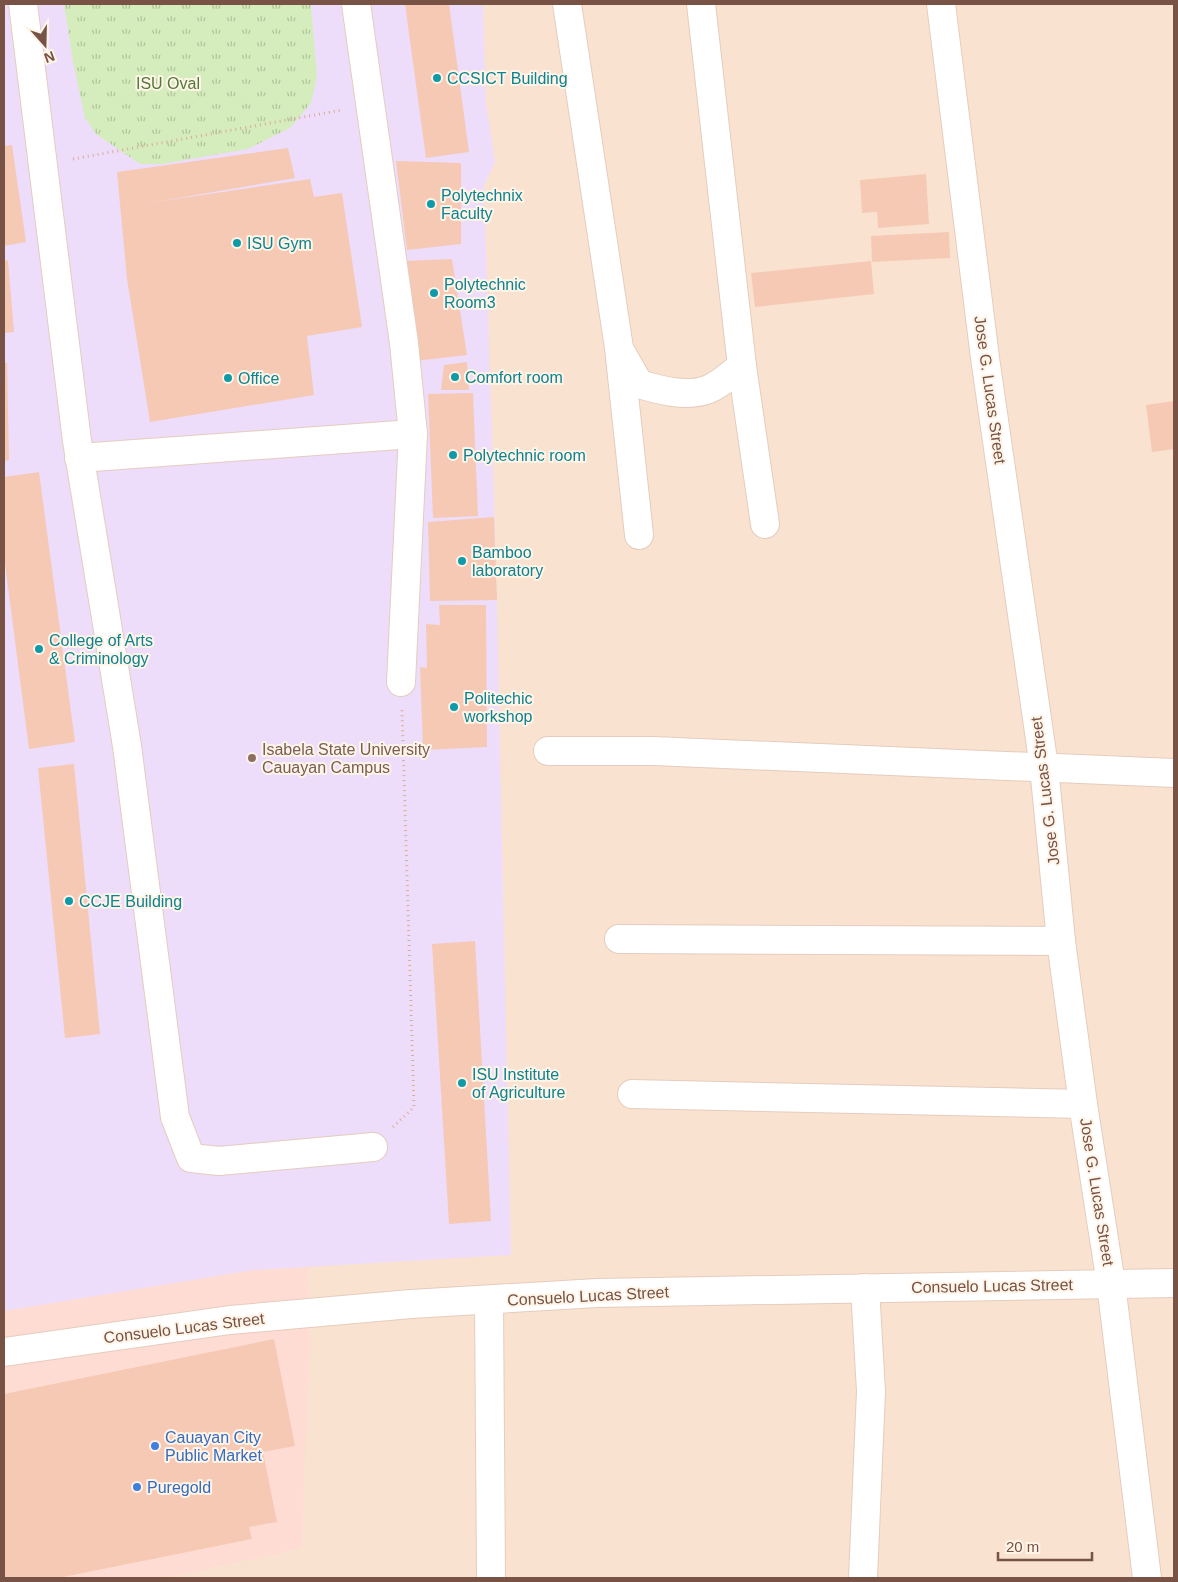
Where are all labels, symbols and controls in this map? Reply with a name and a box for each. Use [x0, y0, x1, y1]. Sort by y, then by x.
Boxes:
north arrow [20, 20, 70, 70]
text: N [42, 48, 57, 66]
place label: CCSICT Building [447, 70, 568, 87]
marker: CCSICT Building [431, 72, 443, 84]
park label: ISU Oval [136, 75, 200, 92]
place label: Polytechnix Faculty [441, 187, 523, 222]
marker: Polytechnix Faculty [425, 198, 437, 210]
place label: ISU Gym [247, 235, 312, 252]
marker: ISU Gym [231, 237, 243, 249]
place label: Polytechnic Room3 [444, 276, 526, 311]
marker: Polytechnic Room3 [428, 287, 440, 299]
street label: Jose G. Lucas Street [971, 315, 1009, 466]
place label: Comfort room [465, 369, 563, 386]
place label: Office [238, 370, 280, 387]
marker: Comfort room [449, 371, 461, 383]
marker: Office [222, 372, 234, 384]
place label: Polytechnic room [463, 447, 586, 464]
marker: Polytechnic room [447, 449, 459, 461]
place label: Bamboo laboratory [472, 544, 543, 579]
marker: Bamboo laboratory [456, 555, 468, 567]
place label: College of Arts & Criminology [49, 632, 153, 667]
marker: College of Arts & Criminology [33, 643, 45, 655]
place label: Politechic workshop [463, 690, 533, 725]
marker: Politechic workshop [448, 701, 460, 713]
street label: Jose G. Lucas Street [1027, 715, 1063, 866]
place label: Isabela State University Cauayan Campus [262, 741, 430, 776]
marker: Isabela State University Cauayan Campus [246, 752, 258, 764]
place label: CCJE Building [79, 893, 182, 910]
marker: CCJE Building [63, 895, 75, 907]
place label: ISU Institute of Agriculture [472, 1066, 565, 1101]
marker: ISU Institute of Agriculture [456, 1077, 468, 1089]
street label: Jose G. Lucas Street [1077, 1117, 1117, 1268]
street label: Consuelo Lucas Street [911, 1276, 1074, 1296]
street label: Consuelo Lucas Street [507, 1283, 670, 1309]
street label: Consuelo Lucas Street [103, 1310, 266, 1346]
place label: Cauayan City Public Market [165, 1429, 262, 1464]
marker: Cauayan City Public Market [149, 1440, 161, 1452]
place label: Puregold [147, 1479, 211, 1496]
marker: Puregold [131, 1481, 143, 1493]
scale bar [998, 1530, 1092, 1562]
text: 20 m [1006, 1538, 1039, 1555]

